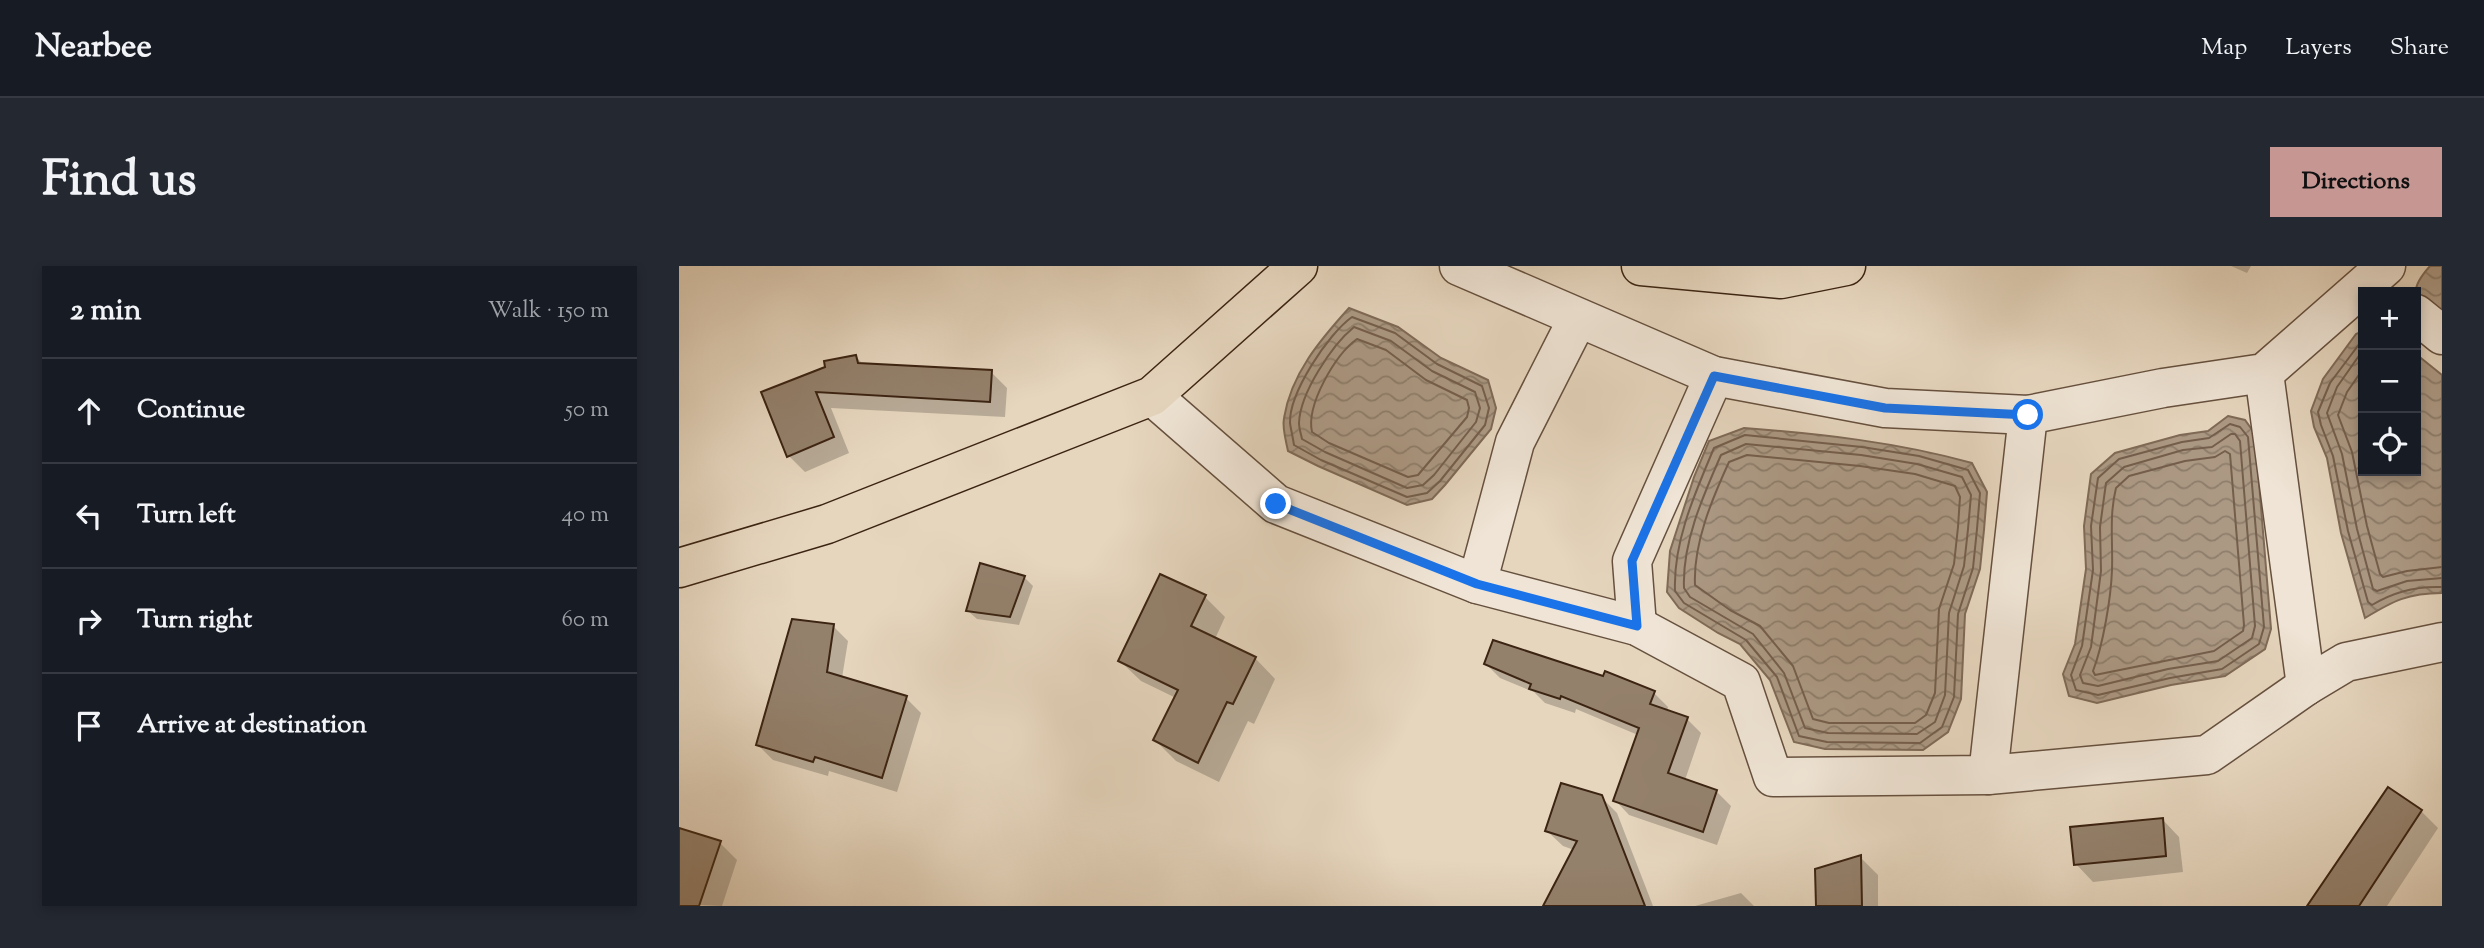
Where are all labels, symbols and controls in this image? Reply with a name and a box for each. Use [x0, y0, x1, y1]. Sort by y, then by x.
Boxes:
text: Nearbee [35, 24, 152, 72]
text: Map [2201, 31, 2247, 65]
text: Layers [2285, 31, 2352, 65]
text: Share [2390, 31, 2449, 65]
text: Find us [42, 147, 196, 217]
button: Directions [2270, 147, 2442, 217]
map controls [2358, 287, 2421, 476]
button: + [2358, 287, 2421, 350]
text: 2 min [70, 290, 142, 333]
text: Walk · 150 m [488, 295, 609, 328]
button: − [2358, 350, 2421, 413]
icon: ahead [70, 392, 108, 430]
text: Continue [137, 392, 245, 429]
text: 50 m [565, 394, 609, 427]
route start [2012, 399, 2043, 430]
button: locate [2358, 413, 2421, 476]
route end [1260, 488, 1291, 519]
icon: left [70, 497, 108, 535]
text: Turn left [137, 497, 236, 534]
text: 40 m [562, 499, 609, 532]
icon: right [70, 602, 108, 640]
text: Turn right [137, 602, 252, 639]
text: 60 m [561, 604, 609, 637]
icon: arrive [70, 707, 108, 745]
text: Arrive at destination [137, 707, 367, 744]

